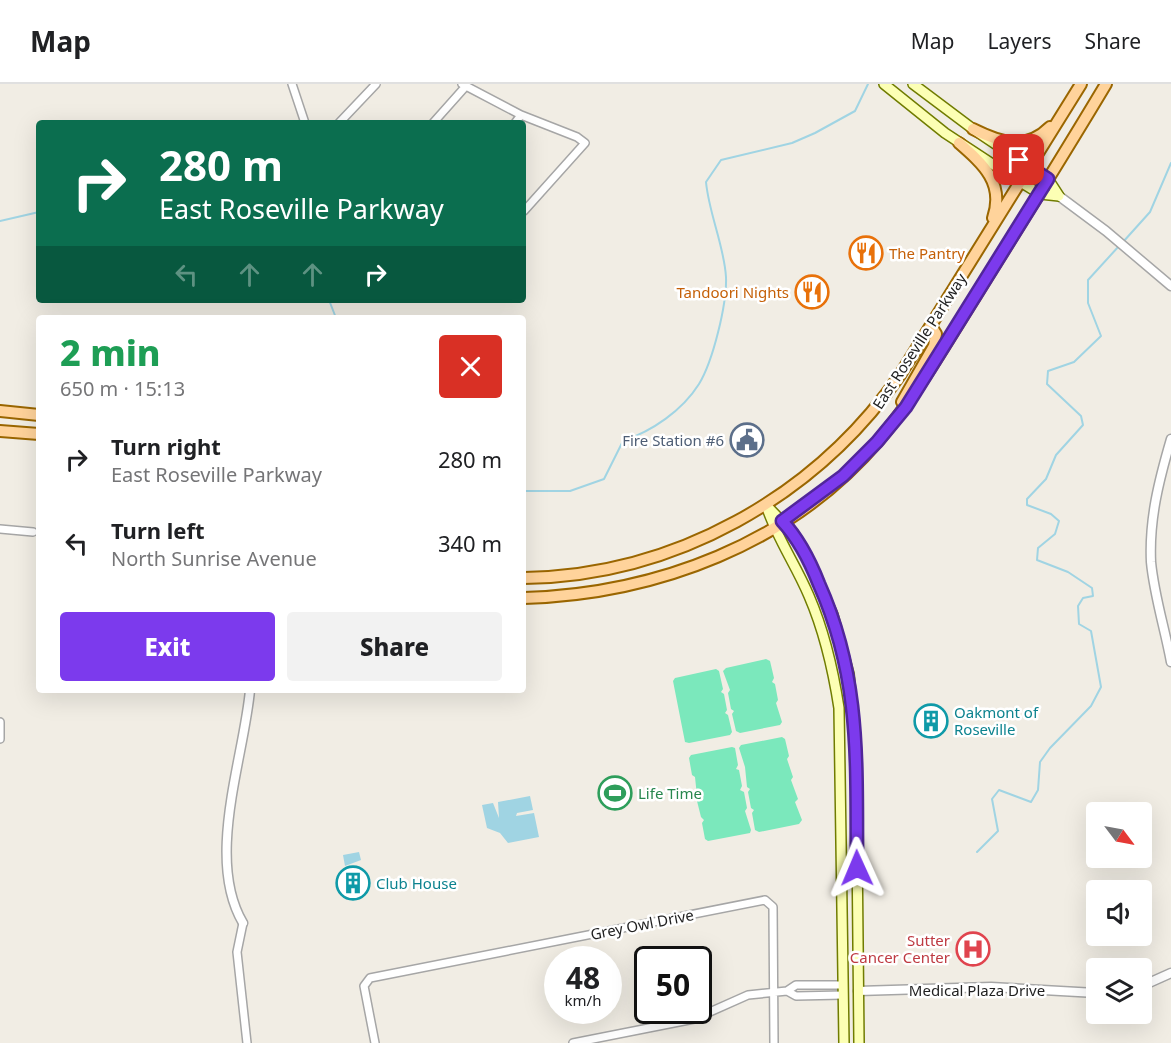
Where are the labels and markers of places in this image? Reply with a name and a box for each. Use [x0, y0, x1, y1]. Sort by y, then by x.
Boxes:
pin [993, 134, 1044, 185]
restaurant icon: The Pantry [848, 235, 884, 271]
place label: The Pantry [889, 243, 965, 263]
restaurant icon: Tandoori Nights [794, 274, 830, 310]
place label: Tandoori Nights [676, 282, 789, 302]
public building icon: Fire Station #6 [729, 422, 765, 458]
place label: Fire Station #6 [622, 430, 724, 450]
place label: Oakmont of Roseville [954, 702, 1039, 739]
building icon: Oakmont of Roseville [913, 703, 949, 739]
sports icon: Life Time [597, 775, 633, 811]
place label: Life Time [638, 783, 702, 803]
building icon: Club House [335, 865, 371, 901]
place label: Club House [376, 873, 457, 893]
place label: Sutter Cancer Center [850, 930, 950, 967]
hospital icon: Sutter Cancer Center [955, 931, 991, 967]

